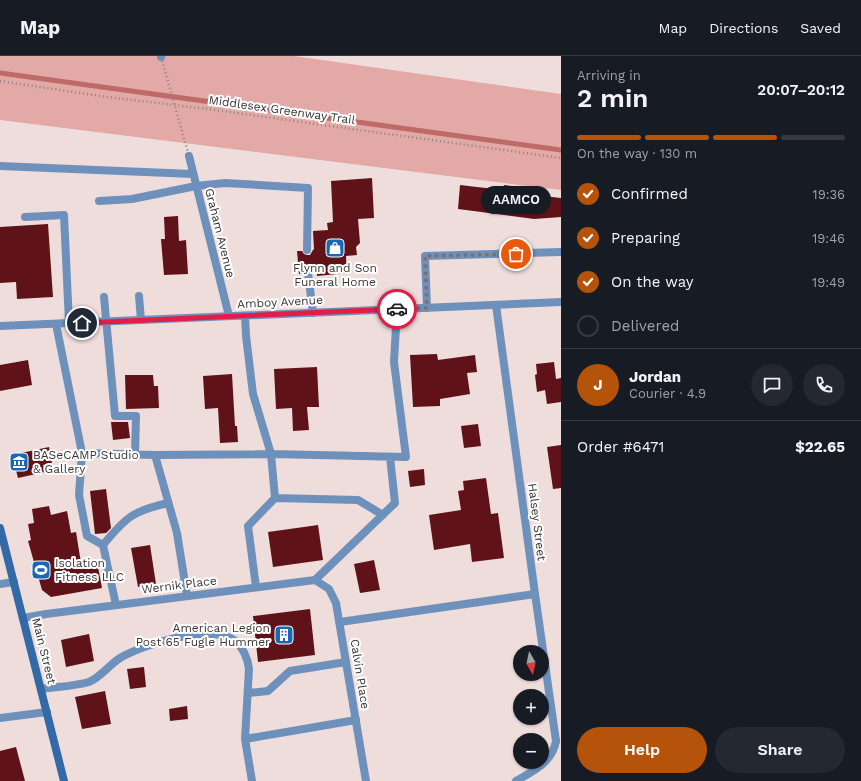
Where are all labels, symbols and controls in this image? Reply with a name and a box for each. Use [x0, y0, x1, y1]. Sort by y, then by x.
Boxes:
text: Map [20, 16, 60, 39]
text: Map [659, 20, 687, 36]
text: Directions [709, 20, 778, 36]
text: Saved [800, 20, 841, 36]
text: Arriving in [577, 68, 641, 83]
text: 20:07–20:12 [757, 81, 845, 99]
text: 2 min [577, 83, 648, 113]
street label: Middlesex Greenway Trail [208, 93, 356, 127]
text: On the way · 130 m [577, 146, 697, 161]
icon: check [577, 183, 599, 205]
text: Confirmed [611, 185, 688, 203]
callout: AAMCO [481, 186, 551, 214]
street label: Graham Avenue [202, 187, 238, 279]
text: 19:36 [813, 187, 845, 202]
text: AAMCO [492, 192, 540, 207]
icon: check [577, 227, 599, 249]
text: Preparing [611, 229, 680, 247]
text: 19:46 [812, 231, 845, 246]
shop icon: Flynn and Son Funeral Home [324, 237, 346, 259]
pin [499, 237, 533, 271]
icon: bag [505, 243, 527, 265]
place label: Flynn and Son Funeral Home [293, 261, 377, 289]
icon: check [577, 271, 599, 293]
text: On the way [611, 273, 693, 291]
text: 19:49 [812, 275, 845, 290]
courier [377, 289, 417, 329]
street label: Amboy Avenue [237, 293, 323, 311]
icon: car [386, 298, 408, 320]
pin [65, 306, 99, 340]
icon: home [71, 312, 93, 334]
text: Delivered [611, 317, 679, 335]
button: chat [751, 364, 793, 406]
button: phone [803, 364, 845, 406]
text: Jordan [629, 368, 681, 386]
text: J [593, 376, 603, 394]
text: Courier · 4.9 [629, 386, 706, 401]
text: Order #6471 [577, 438, 664, 456]
text: $22.65 [795, 438, 845, 456]
place label: BASeCAMP Studio & Gallery [33, 448, 139, 476]
museum icon: BASeCAMP Studio & Gallery [8, 451, 30, 473]
street label: Halsey Street [525, 482, 549, 562]
place label: Isolation Fitness LLC [55, 556, 124, 584]
sports icon: Isolation Fitness LLC [30, 559, 52, 581]
street label: Wernik Place [141, 573, 217, 597]
street label: Main Street [29, 616, 59, 686]
place label: American Legion Post 65 Fugle Hummer [136, 621, 270, 649]
building icon: American Legion Post 65 Fugle Hummer [273, 624, 295, 646]
street label: Calvin Place [348, 638, 372, 710]
north arrow [513, 645, 549, 681]
map controls [513, 645, 549, 769]
button: + [513, 689, 549, 725]
button: Help [577, 727, 707, 773]
button: Share [715, 727, 845, 773]
button: − [513, 733, 549, 769]

